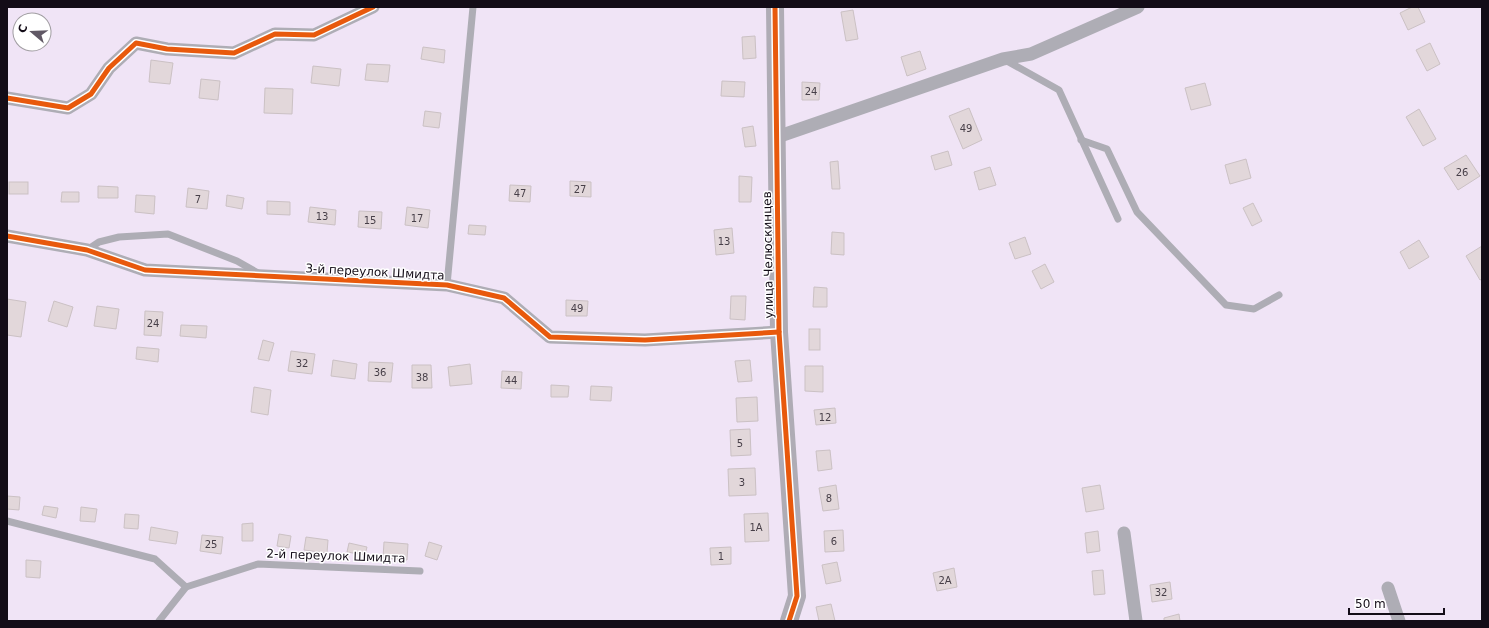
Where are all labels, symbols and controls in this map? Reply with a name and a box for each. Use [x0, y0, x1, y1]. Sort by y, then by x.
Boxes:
north arrow [12, 12, 52, 52]
text: С [16, 23, 30, 35]
house number: 24 [805, 86, 817, 97]
house number: 49 [960, 123, 972, 134]
house number: 26 [1456, 167, 1468, 178]
house number: 27 [574, 184, 586, 195]
house number: 47 [514, 188, 526, 199]
street label: улица Челюскинцев [760, 191, 776, 319]
house number: 7 [195, 194, 201, 205]
house number: 13 [316, 211, 328, 222]
house number: 17 [411, 213, 423, 224]
house number: 15 [364, 215, 376, 226]
house number: 13 [718, 236, 730, 247]
street label: 3-й переулок Шмидта [305, 261, 445, 283]
house number: 49 [571, 303, 583, 314]
house number: 24 [147, 318, 159, 329]
house number: 32 [296, 358, 308, 369]
house number: 36 [374, 367, 386, 378]
house number: 38 [416, 372, 428, 383]
house number: 44 [505, 375, 517, 386]
house number: 12 [819, 412, 831, 423]
house number: 5 [737, 438, 743, 449]
house number: 3 [739, 477, 745, 488]
house number: 8 [826, 493, 832, 504]
house number: 1А [749, 522, 763, 533]
house number: 6 [831, 536, 837, 547]
house number: 25 [205, 539, 217, 550]
street label: 2-й переулок Шмидта [266, 547, 406, 565]
house number: 1 [718, 551, 724, 562]
house number: 2А [938, 575, 952, 586]
house number: 32 [1155, 587, 1167, 598]
scale bar [1349, 590, 1444, 616]
text: 50 m [1355, 597, 1386, 611]

